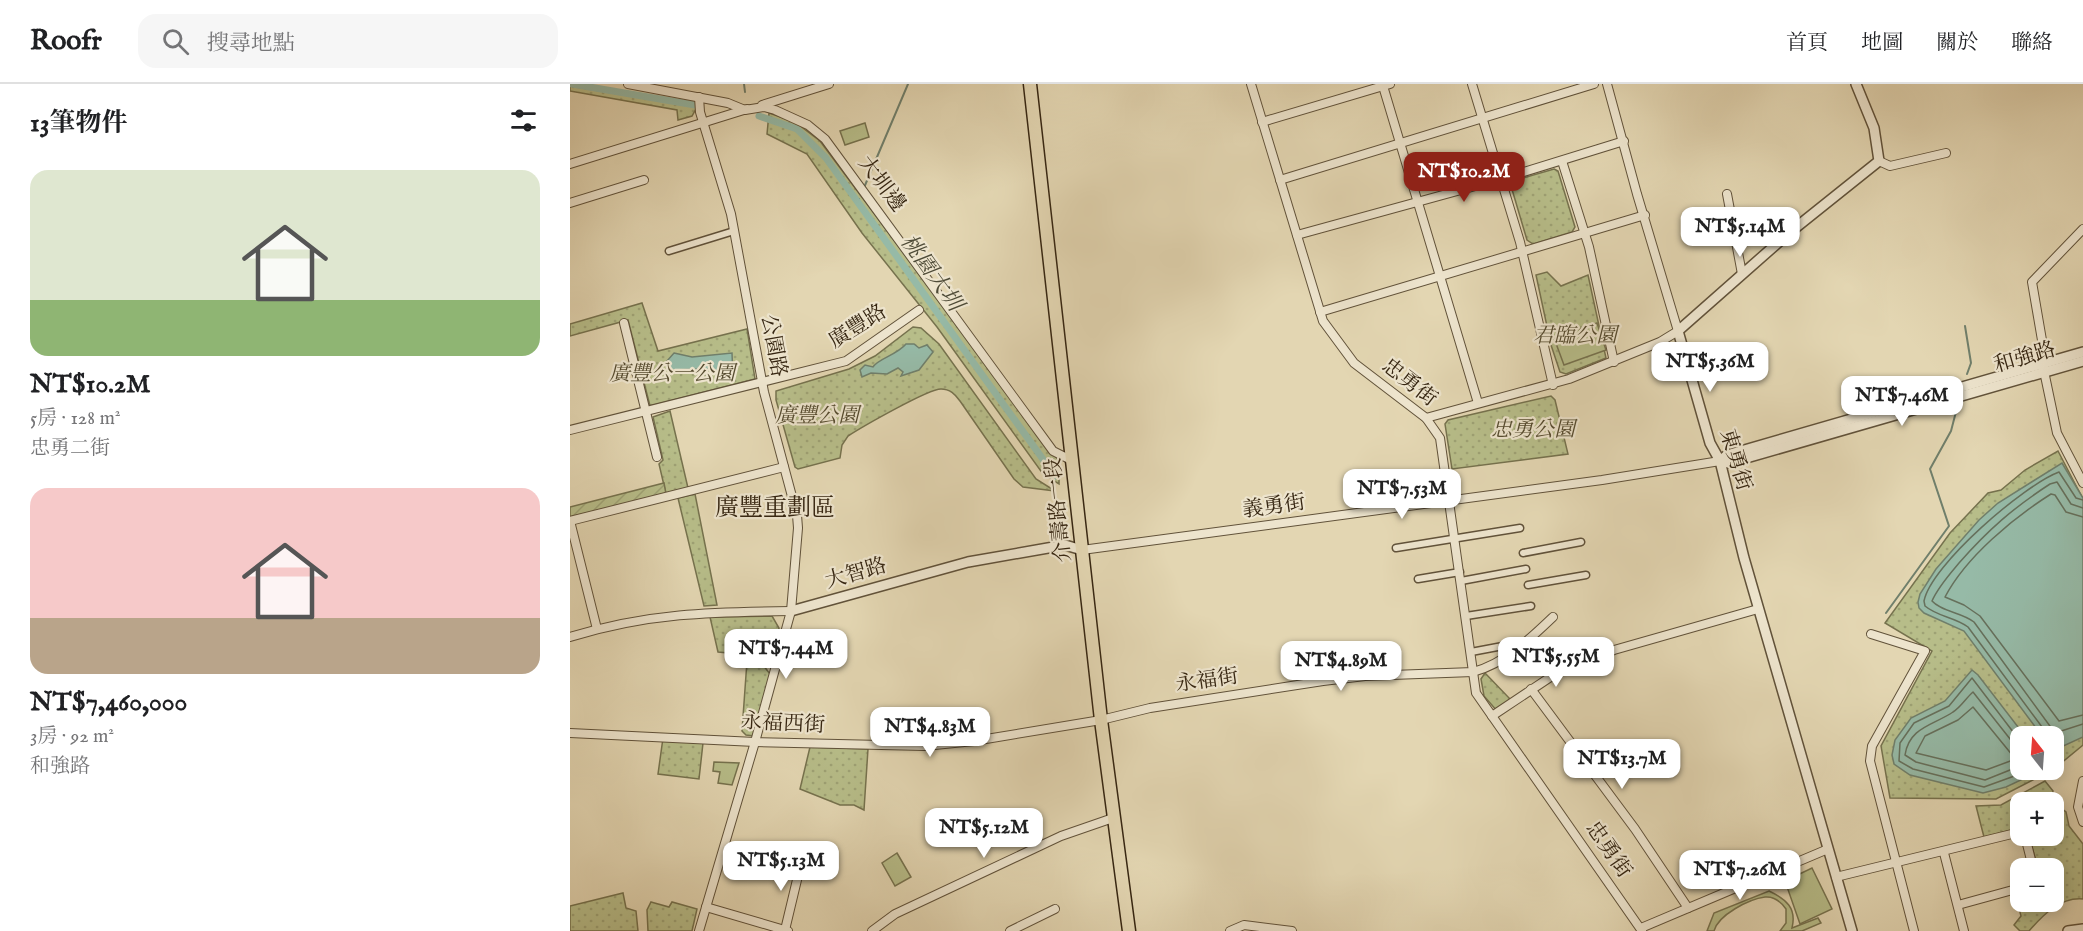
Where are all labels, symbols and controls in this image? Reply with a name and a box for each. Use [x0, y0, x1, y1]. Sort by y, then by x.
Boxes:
search box [138, 14, 558, 68]
text: Roofr [30, 24, 102, 59]
icon: search [159, 25, 192, 58]
text: 搜尋地點 [207, 30, 295, 58]
text: 首頁 [1786, 30, 1828, 57]
text: 地圖 [1861, 30, 1903, 57]
text: 關於 [1936, 30, 1978, 57]
text: 聯絡 [2011, 30, 2053, 57]
icon: filters [507, 104, 540, 137]
text: 13筆物件 [30, 107, 127, 140]
street label: 大圳邊 [851, 151, 911, 217]
pin: NT$10.2M [1402, 152, 1526, 203]
text: NT$10.2M [1418, 159, 1510, 184]
pin: NT$5.14M [1678, 207, 1802, 258]
icon: home [231, 209, 339, 317]
text: NT$5.14M [1695, 214, 1785, 239]
water label: 桃園大圳 [894, 229, 971, 320]
street label: 廣豐路 [824, 299, 892, 355]
street label: 公園路 [754, 313, 792, 379]
park label: 君臨公園 [1533, 323, 1620, 350]
street label: 和強路 [1991, 336, 2059, 380]
pin: NT$5.36M [1648, 342, 1772, 393]
text: NT$5.36M [1665, 349, 1755, 374]
street label: 忠勇街 [1376, 353, 1442, 413]
park label: 廣豐公一公園 [609, 361, 738, 388]
text: NT$10.2M [30, 368, 150, 401]
pin: NT$7.46M [1840, 376, 1964, 427]
text: NT$7.46M [1855, 383, 1949, 408]
park label: 廣豐公園 [775, 403, 862, 430]
text: 5房 · 128 m² [30, 406, 120, 431]
park label: 忠勇公園 [1491, 417, 1578, 444]
street label: 東勇街 [1713, 426, 1757, 494]
text: 忠勇二街 [30, 436, 110, 461]
street label: 介壽路一段 [1040, 456, 1078, 564]
pin: NT$7.53M [1340, 469, 1464, 520]
text: NT$7.53M [1357, 476, 1447, 501]
street label: 義勇街 [1241, 489, 1307, 525]
district label: 廣豐重劃區 [715, 493, 835, 524]
icon: home [231, 527, 339, 635]
street label: 大智路 [822, 552, 890, 596]
pin: NT$7.44M [724, 629, 848, 680]
text: NT$7.44M [738, 636, 834, 661]
pin: NT$5.55M [1494, 637, 1618, 688]
pin: NT$4.89M [1279, 641, 1403, 692]
text: NT$5.55M [1512, 644, 1600, 669]
text: NT$4.89M [1295, 648, 1387, 673]
street label: 永福街 [1174, 663, 1240, 699]
text: NT$7,460,000 [30, 686, 187, 719]
pin: NT$4.83M [868, 707, 992, 758]
street label: 永福西街 [740, 708, 826, 740]
text: NT$4.83M [884, 714, 976, 739]
text: 3房 · 92 m² [30, 724, 114, 749]
north arrow [2010, 726, 2064, 780]
map controls [2010, 726, 2064, 912]
pin: NT$13.7M [1560, 739, 1684, 790]
text: NT$13.7M [1577, 746, 1667, 771]
text: 和強路 [30, 754, 90, 779]
button: + [2010, 792, 2064, 846]
pin: NT$5.12M [922, 808, 1046, 859]
text: NT$5.12M [939, 815, 1029, 840]
street label: 忠勇街 [1579, 816, 1637, 884]
pin: NT$5.13M [719, 841, 843, 892]
text: NT$5.13M [737, 848, 825, 873]
pin: NT$7.26M [1678, 850, 1802, 901]
text: NT$7.26M [1693, 857, 1787, 882]
button: − [2010, 858, 2064, 912]

